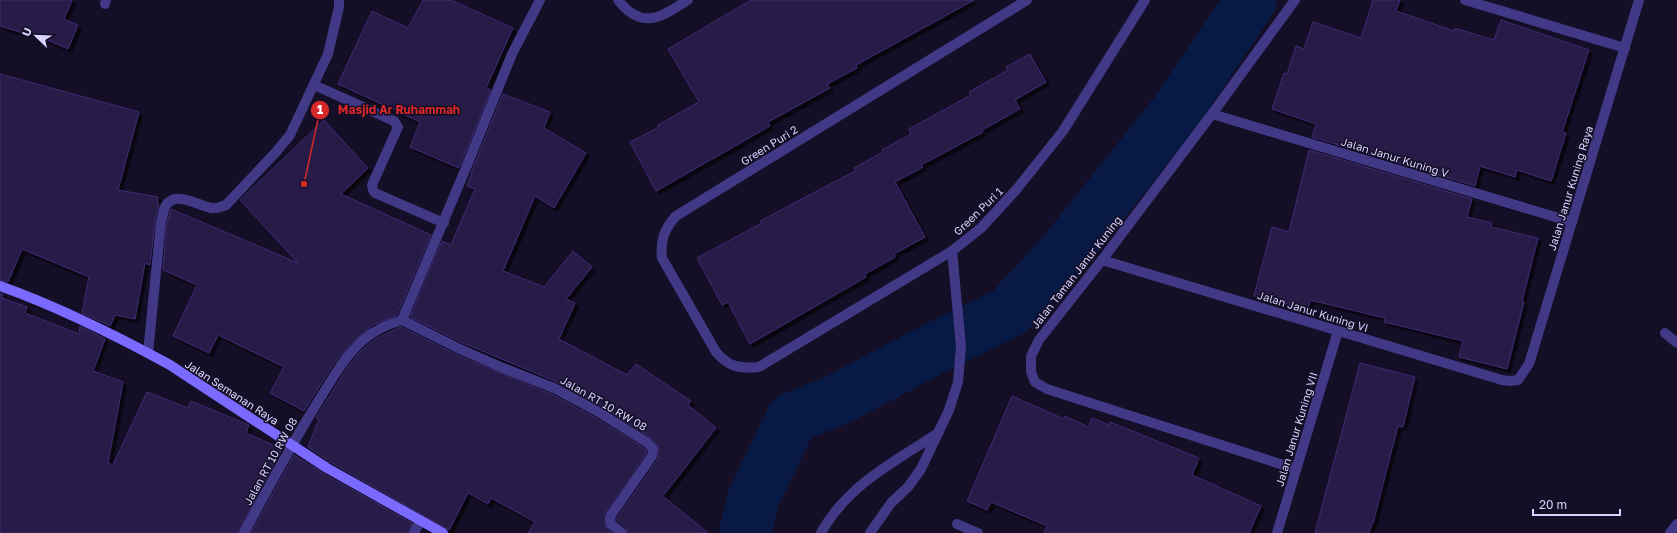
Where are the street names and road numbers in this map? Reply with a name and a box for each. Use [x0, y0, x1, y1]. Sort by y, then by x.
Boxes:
street label: Green Puri 2 [738, 122, 800, 168]
street label: Jalan Janur Kuning Raya [1545, 124, 1595, 252]
street label: Jalan Janur Kuning V [1340, 134, 1451, 180]
street label: Green Puri 1 [951, 184, 1005, 238]
street label: Jalan Taman Janur Kuning [1028, 213, 1124, 331]
street label: Jalan Janur Kuning VI [1256, 288, 1370, 334]
street label: Jalan Semanan Raya [183, 357, 281, 427]
street label: Jalan Janur Kuning VII [1272, 370, 1320, 488]
street label: Jalan RT 10 RW 08 [558, 373, 650, 433]
street label: Jalan RT 10 RW 08 [241, 415, 300, 507]

